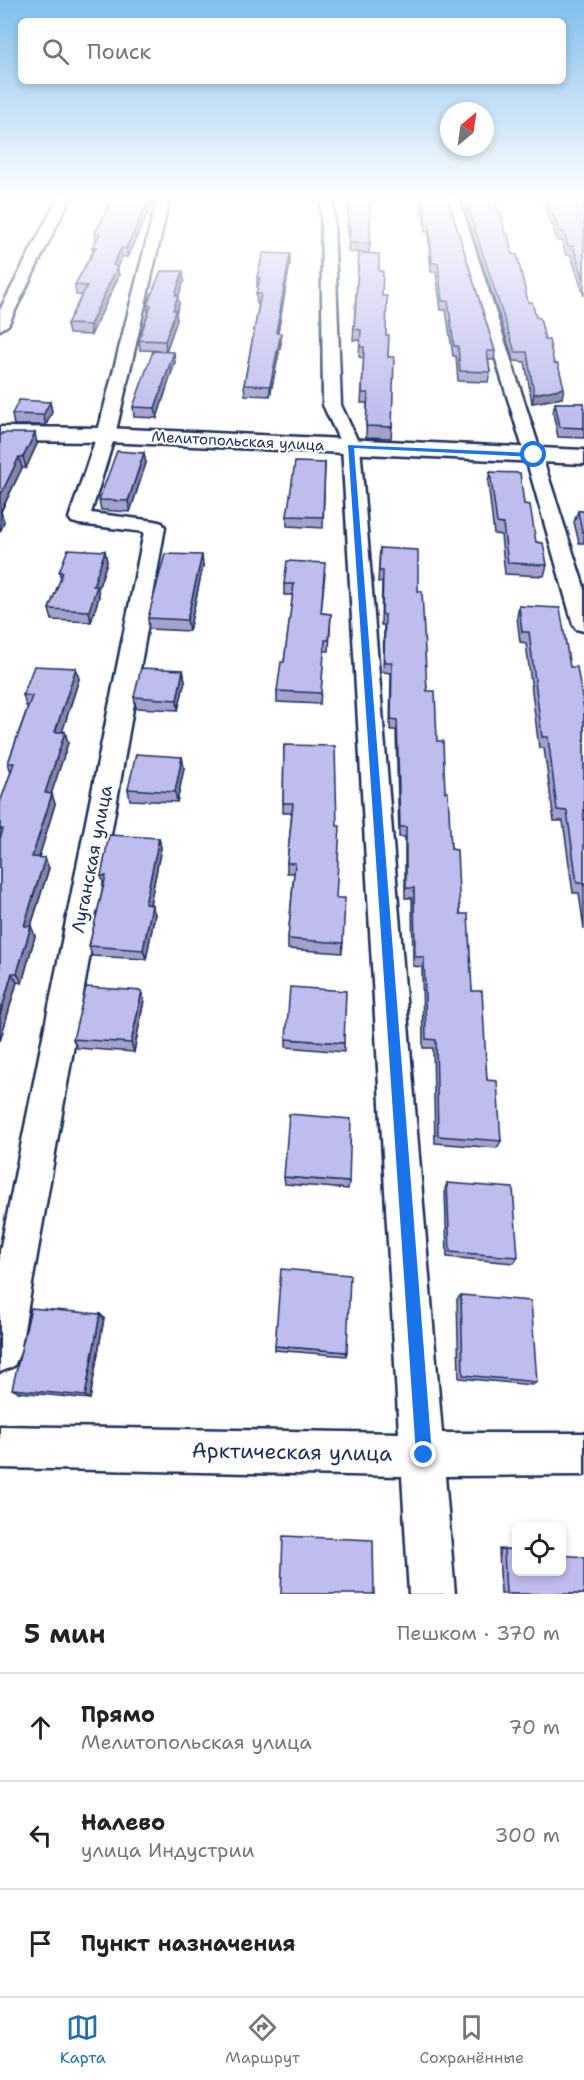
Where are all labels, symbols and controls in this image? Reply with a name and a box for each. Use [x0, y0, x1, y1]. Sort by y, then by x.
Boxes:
search box [18, 18, 566, 84]
icon: search [39, 35, 72, 68]
text: Поиск [87, 37, 151, 66]
north arrow [440, 102, 494, 156]
street label: Мелитопольская улица [151, 426, 326, 456]
route start [520, 441, 546, 467]
street label: Луганская улица [66, 783, 118, 935]
street label: Арктическая улица [191, 1436, 393, 1468]
route end [410, 1441, 436, 1467]
map controls [512, 1522, 566, 1576]
button: locate [512, 1522, 566, 1576]
text: 5 мин [24, 1616, 105, 1651]
text: Пешком · 370 m [397, 1620, 560, 1646]
text: Прямо [81, 1700, 155, 1729]
icon: ahead [24, 1711, 57, 1744]
text: 70 m [508, 1714, 560, 1740]
text: Мелитопольская улица [81, 1729, 312, 1755]
text: Налево [81, 1808, 165, 1837]
icon: left [24, 1819, 57, 1852]
text: 300 m [494, 1822, 560, 1848]
text: улица Индустрии [81, 1837, 254, 1863]
icon: arrive [24, 1927, 57, 1960]
text: Пункт назначения [81, 1929, 295, 1958]
tab: Карта [60, 2011, 106, 2068]
tab: Маршрут [225, 2011, 300, 2068]
tab: Сохранённые [420, 2011, 524, 2068]

